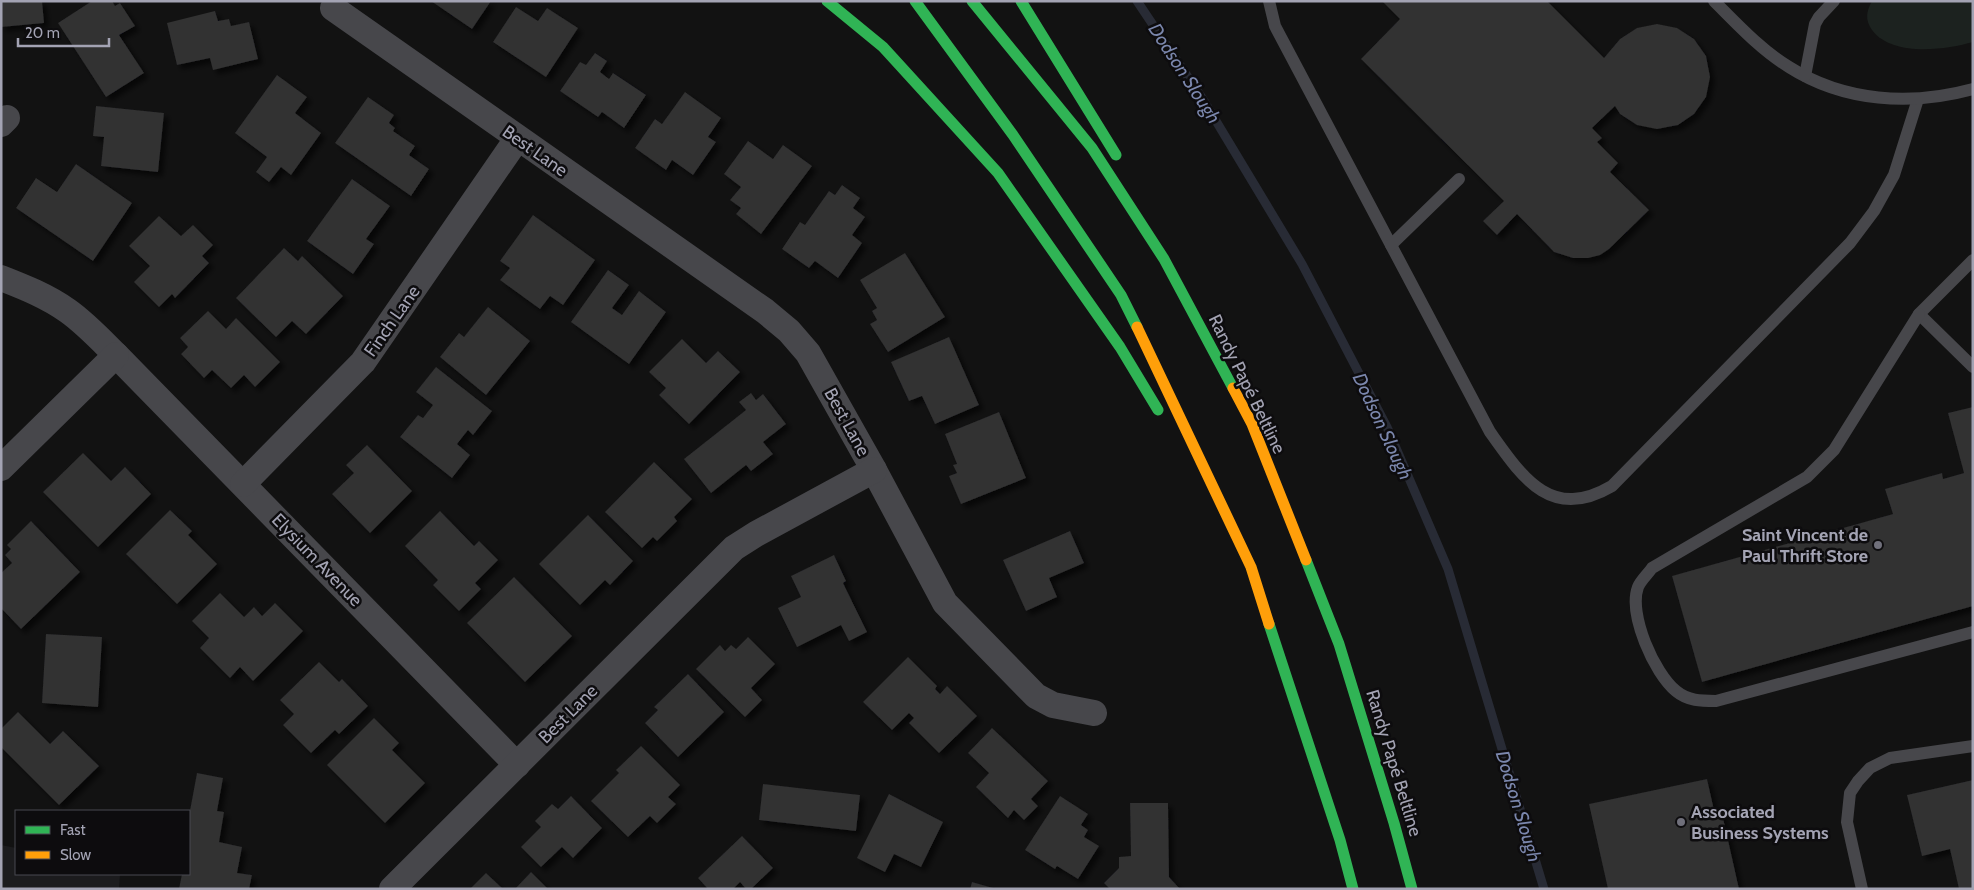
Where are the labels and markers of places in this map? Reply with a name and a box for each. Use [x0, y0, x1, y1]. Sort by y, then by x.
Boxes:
place label: Saint Vincent de Paul Thrift Store [1742, 524, 1868, 567]
marker: Saint Vincent de Paul Thrift Store [1872, 539, 1884, 551]
place label: Associated Business Systems [1691, 801, 1829, 844]
marker: Associated Business Systems [1675, 816, 1687, 828]

